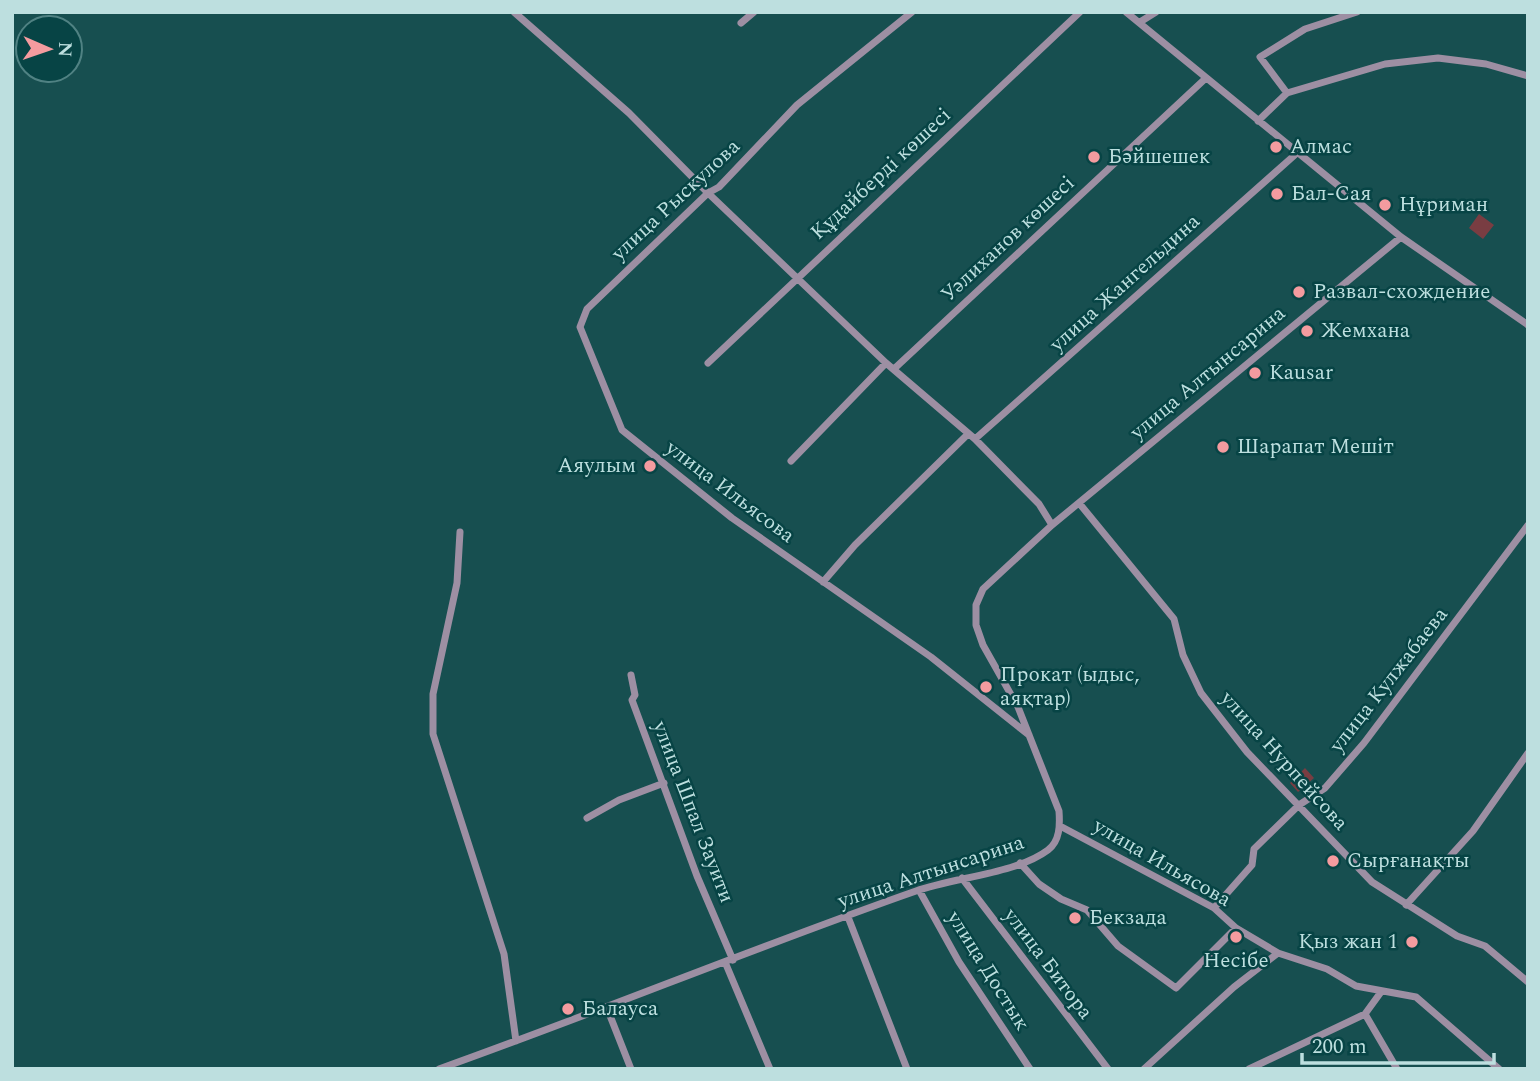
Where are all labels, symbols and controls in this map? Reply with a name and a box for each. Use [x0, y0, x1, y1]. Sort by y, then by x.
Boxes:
north arrow [14, 14, 84, 84]
text: N [50, 41, 79, 58]
street label: Құдайберді көшесі [803, 100, 959, 248]
street label: улица Рыскулова [603, 131, 748, 269]
place label: Алмас [1290, 131, 1352, 163]
marker: Алмас [1268, 139, 1284, 155]
place label: Бәйшешек [1108, 141, 1211, 173]
marker: Бәйшешек [1086, 149, 1102, 165]
street label: Уәлиханов көшесі [934, 168, 1082, 310]
place label: Бал-Сая [1291, 178, 1371, 210]
marker: Бал-Сая [1269, 186, 1285, 202]
place label: Нұриман [1399, 189, 1488, 221]
marker: Нұриман [1377, 197, 1393, 213]
street label: улица Жангельдина [1042, 206, 1208, 360]
place label: Развал-схождение [1313, 276, 1491, 308]
marker: Развал-схождение [1291, 284, 1307, 300]
street label: улица Алтынсарина [1122, 298, 1293, 448]
place label: Жемхана [1321, 315, 1411, 347]
marker: Жемхана [1299, 323, 1315, 339]
place label: Kausar [1269, 357, 1333, 389]
marker: Kausar [1247, 365, 1263, 381]
place label: Шарапат Мешіт [1237, 431, 1394, 463]
street label: улица Ильясова [658, 432, 802, 552]
marker: Шарапат Мешіт [1215, 439, 1231, 455]
place label: Аяулым [558, 450, 636, 482]
marker: Аяулым [642, 458, 658, 474]
street label: улица Кулжабаева [1321, 600, 1457, 760]
place label: Прокат (ыдыс, аяқтар) [1000, 659, 1140, 715]
marker: Прокат (ыдыс, аяқтар) [978, 679, 994, 695]
street label: улица Нурпейсова [1212, 683, 1356, 839]
street label: улица Шпал Зауити [643, 715, 742, 908]
street label: улица Ильясова [1086, 810, 1238, 916]
street label: улица Алтынсарина [833, 827, 1029, 918]
place label: Сырғанақты [1347, 845, 1470, 877]
marker: Сырғанақты [1325, 853, 1341, 869]
street label: улица Битора [995, 901, 1101, 1027]
place label: Бекзада [1089, 902, 1167, 934]
street label: улица Достык [938, 904, 1038, 1037]
marker: Бекзада [1067, 910, 1083, 926]
place label: Қыз жан 1 [1298, 926, 1398, 958]
marker: Несібе [1228, 929, 1244, 945]
marker: Қыз жан 1 [1404, 934, 1420, 950]
place label: Несібе [1203, 945, 1269, 977]
place label: Балауса [582, 993, 659, 1025]
marker: Балауса [560, 1001, 576, 1017]
scale bar [1302, 1021, 1494, 1066]
text: 200 m [1312, 1031, 1367, 1063]

